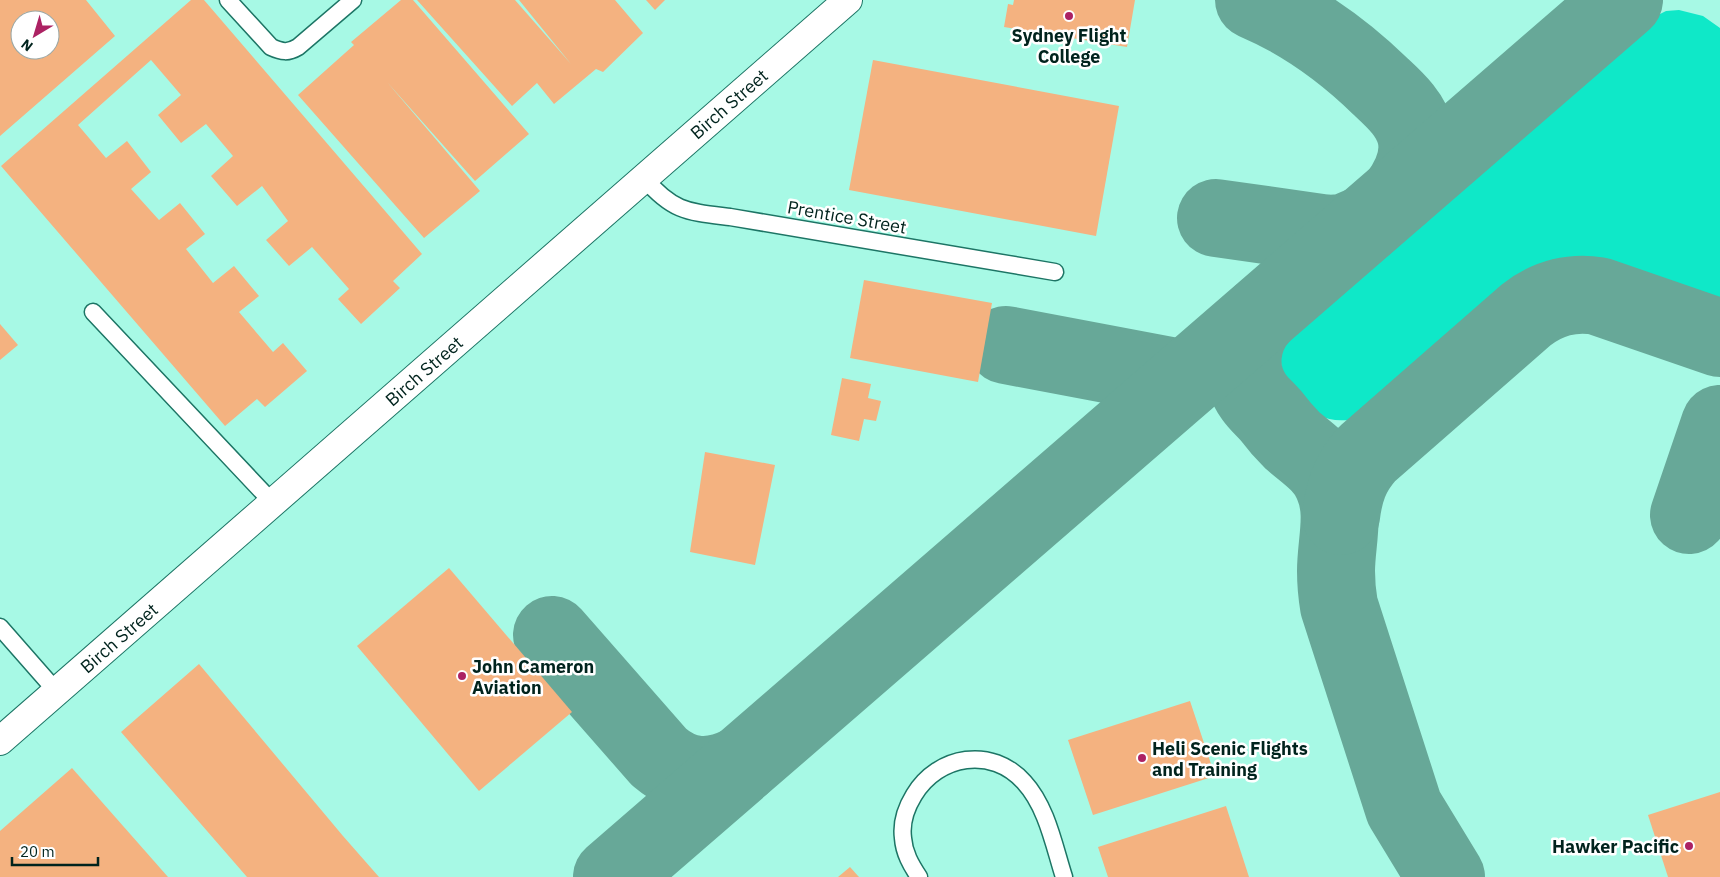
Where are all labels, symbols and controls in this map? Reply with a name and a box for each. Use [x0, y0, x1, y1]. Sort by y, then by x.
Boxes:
north arrow [10, 10, 60, 60]
marker: Sydney Flight College [1063, 10, 1075, 22]
place label: Sydney Flight College [1012, 24, 1127, 68]
text: N [17, 35, 37, 55]
street label: Birch Street [685, 64, 773, 144]
street label: Prentice Street [786, 195, 908, 239]
street label: Birch Street [380, 331, 468, 411]
street label: Birch Street [75, 598, 163, 678]
place label: John Cameron Aviation [472, 655, 594, 699]
marker: John Cameron Aviation [456, 670, 468, 682]
place label: Heli Scenic Flights and Training [1152, 737, 1308, 781]
marker: Heli Scenic Flights and Training [1136, 752, 1148, 764]
scale bar [12, 834, 99, 866]
place label: Hawker Pacific [1552, 835, 1679, 858]
marker: Hawker Pacific [1683, 840, 1695, 852]
text: 20 m [20, 842, 55, 861]

